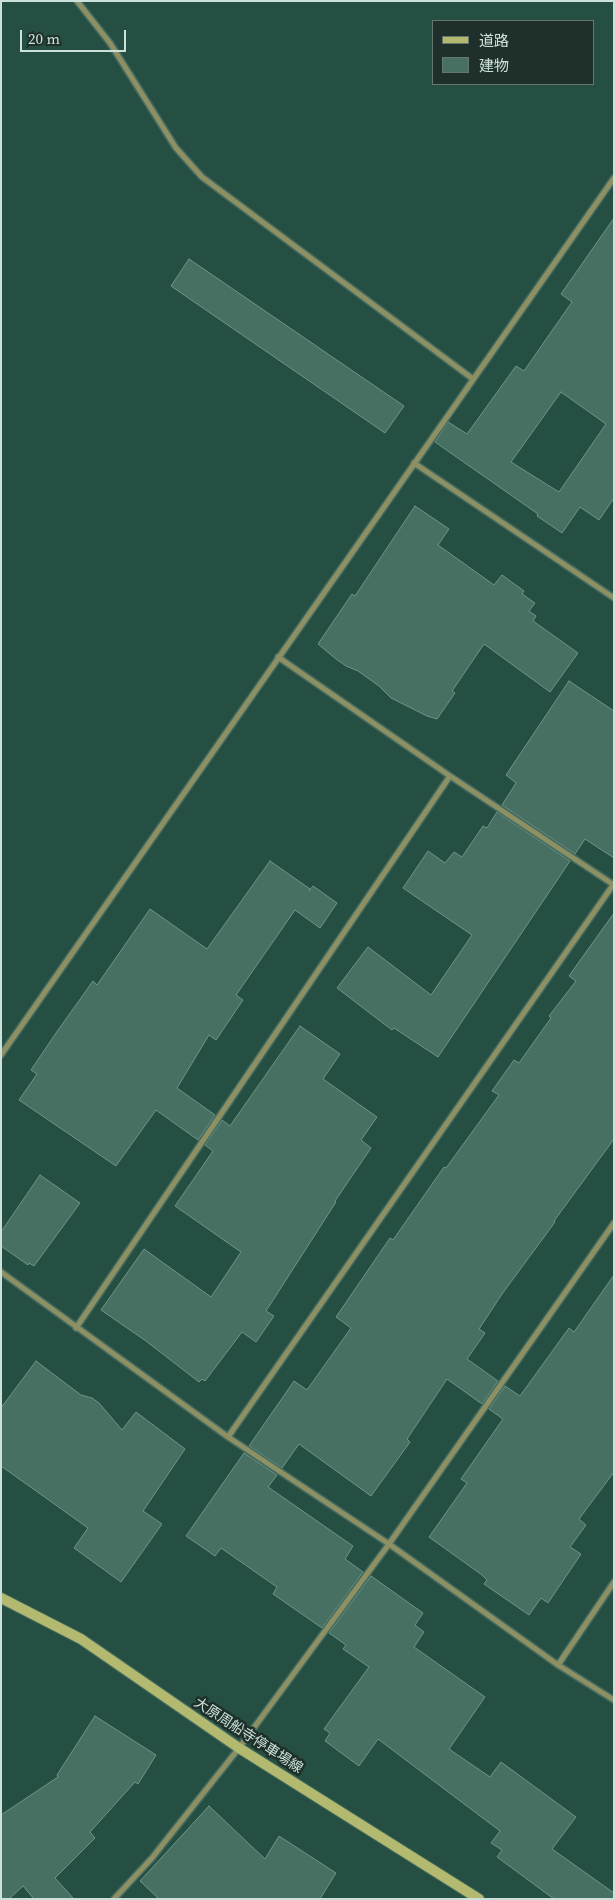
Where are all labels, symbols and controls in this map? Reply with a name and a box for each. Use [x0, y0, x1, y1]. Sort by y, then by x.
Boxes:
scale bar [22, 20, 129, 52]
legend [432, 20, 595, 85]
text: 20 m [28, 28, 60, 49]
text: 道路 [479, 30, 509, 51]
text: 建物 [479, 55, 509, 76]
street label: 大原周船寺停車場線 [191, 1695, 305, 1777]

